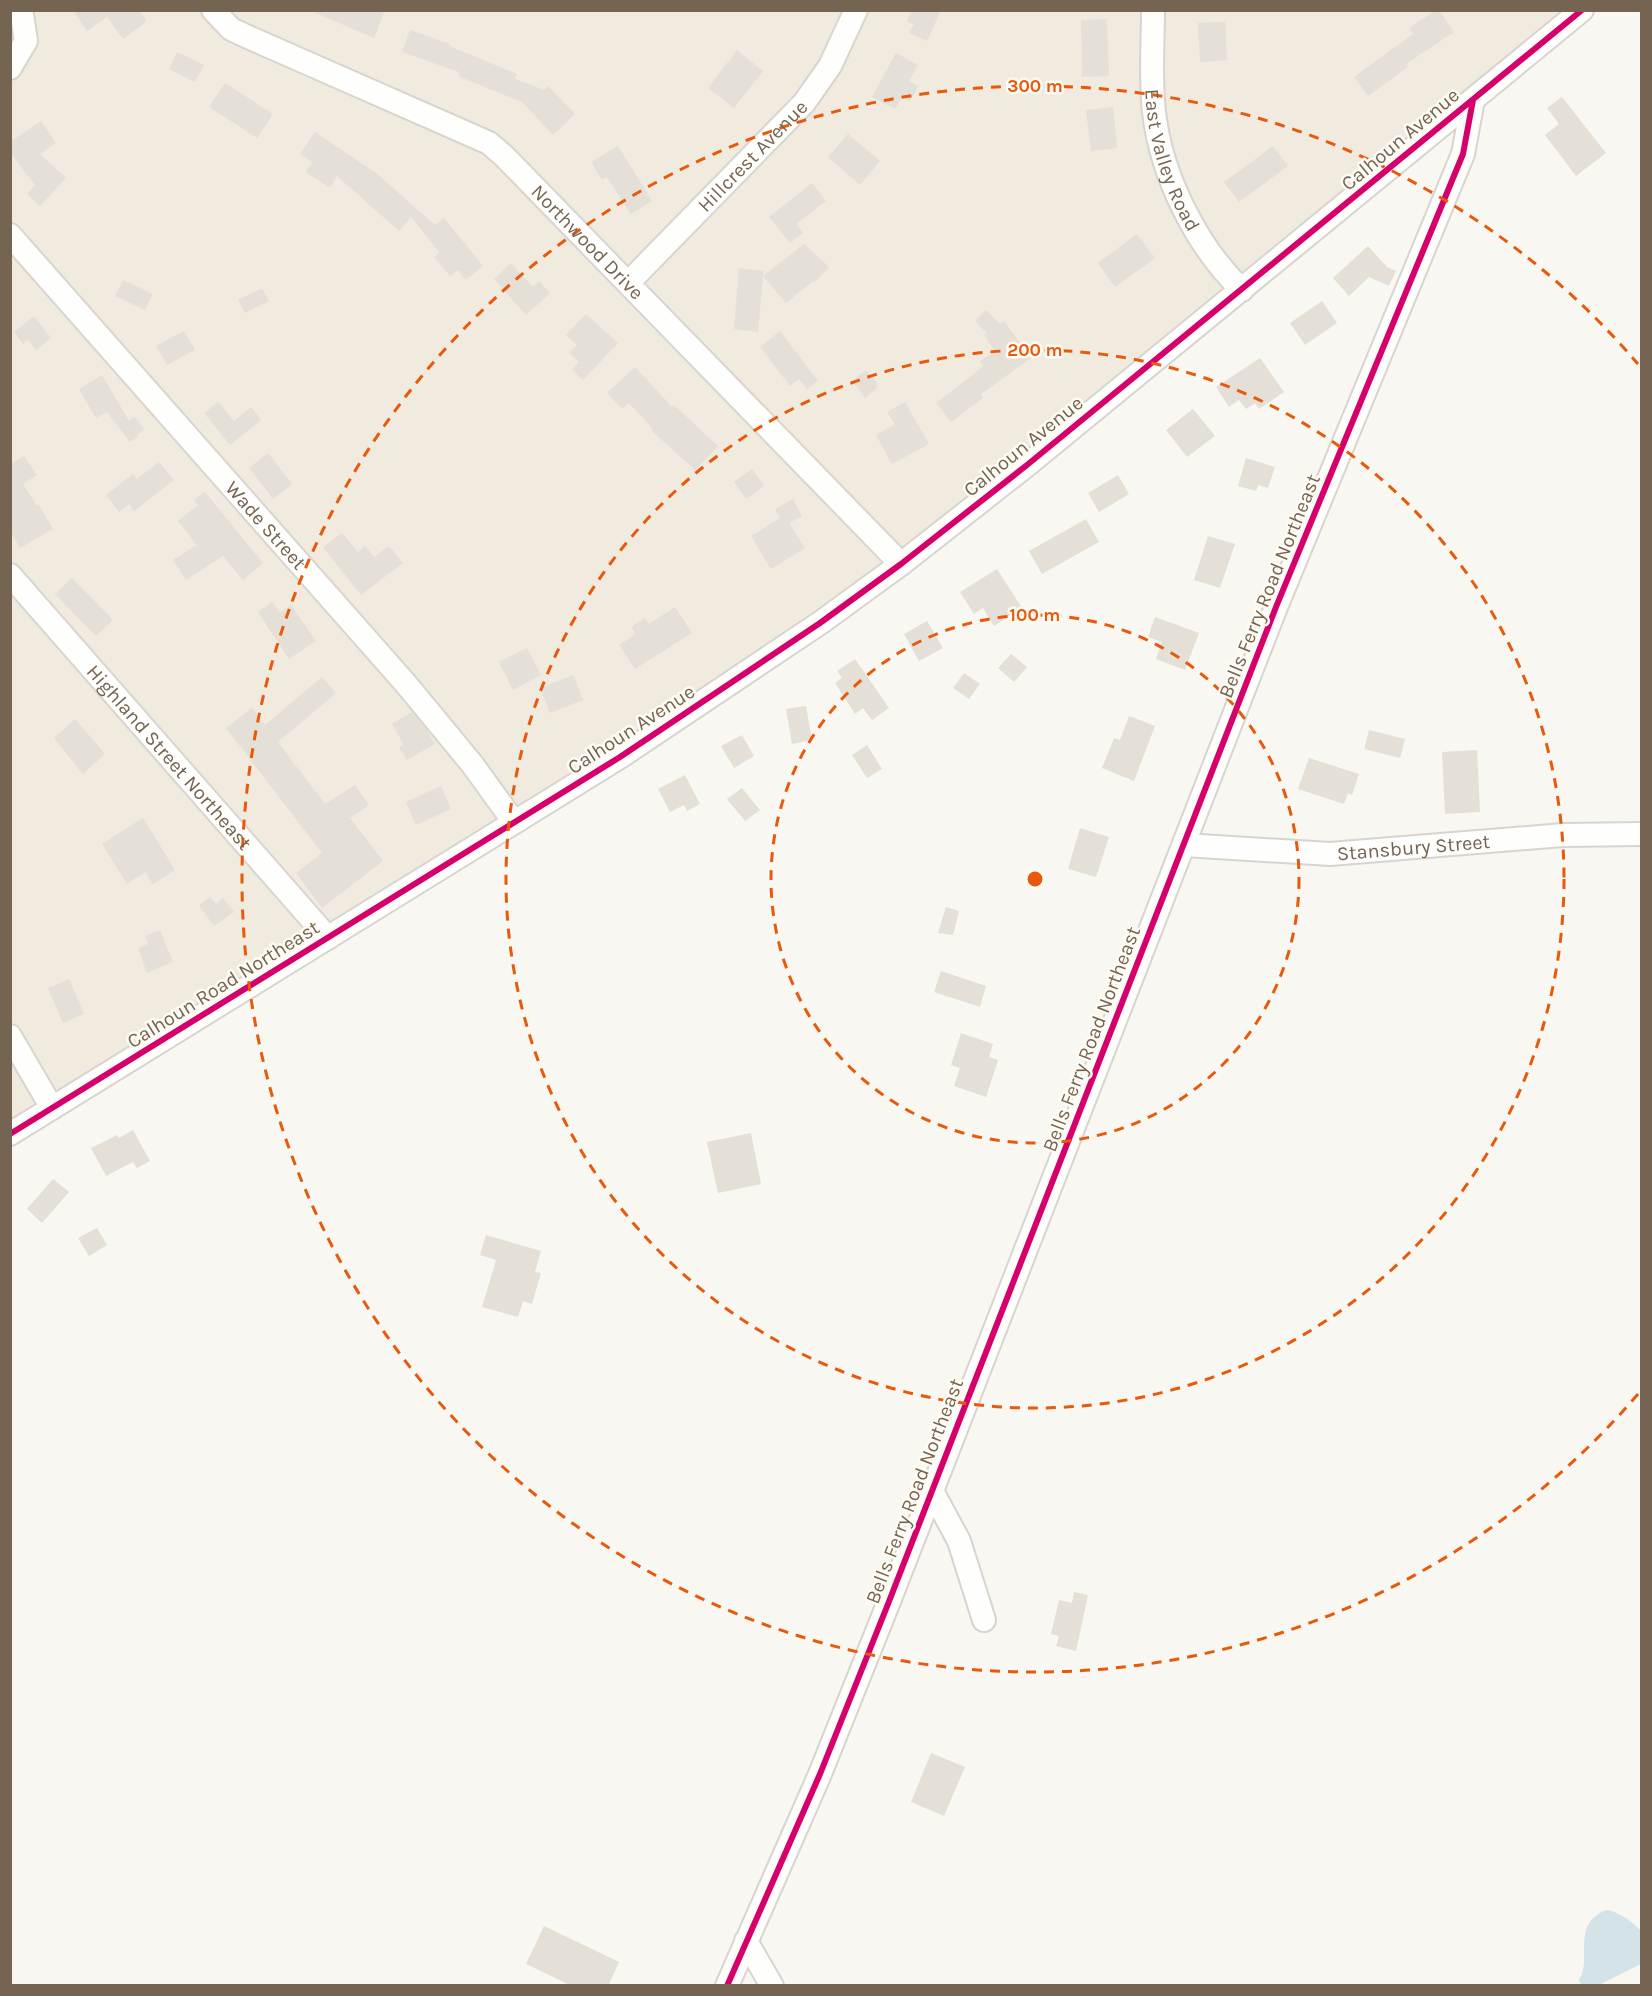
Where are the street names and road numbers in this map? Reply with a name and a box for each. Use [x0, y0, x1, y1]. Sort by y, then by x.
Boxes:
street label: Calhoun Avenue [1337, 83, 1464, 195]
street label: East Valley Road [1140, 88, 1204, 235]
street label: Hillcrest Avenue [693, 95, 812, 217]
street label: Northwood Drive [526, 180, 648, 304]
street label: Calhoun Avenue [959, 391, 1088, 501]
street label: Bells Ferry Road Northeast [1214, 470, 1325, 701]
street label: Wade Street [221, 477, 311, 575]
street label: Highland Street Northeast [82, 660, 257, 855]
street label: Calhoun Avenue [564, 680, 699, 779]
street label: Stansbury Street [1336, 830, 1491, 865]
street label: Calhoun Road Northeast [123, 916, 324, 1053]
street label: Bells Ferry Road Northeast [1038, 923, 1145, 1155]
street label: Bells Ferry Road Northeast [861, 1375, 968, 1607]

